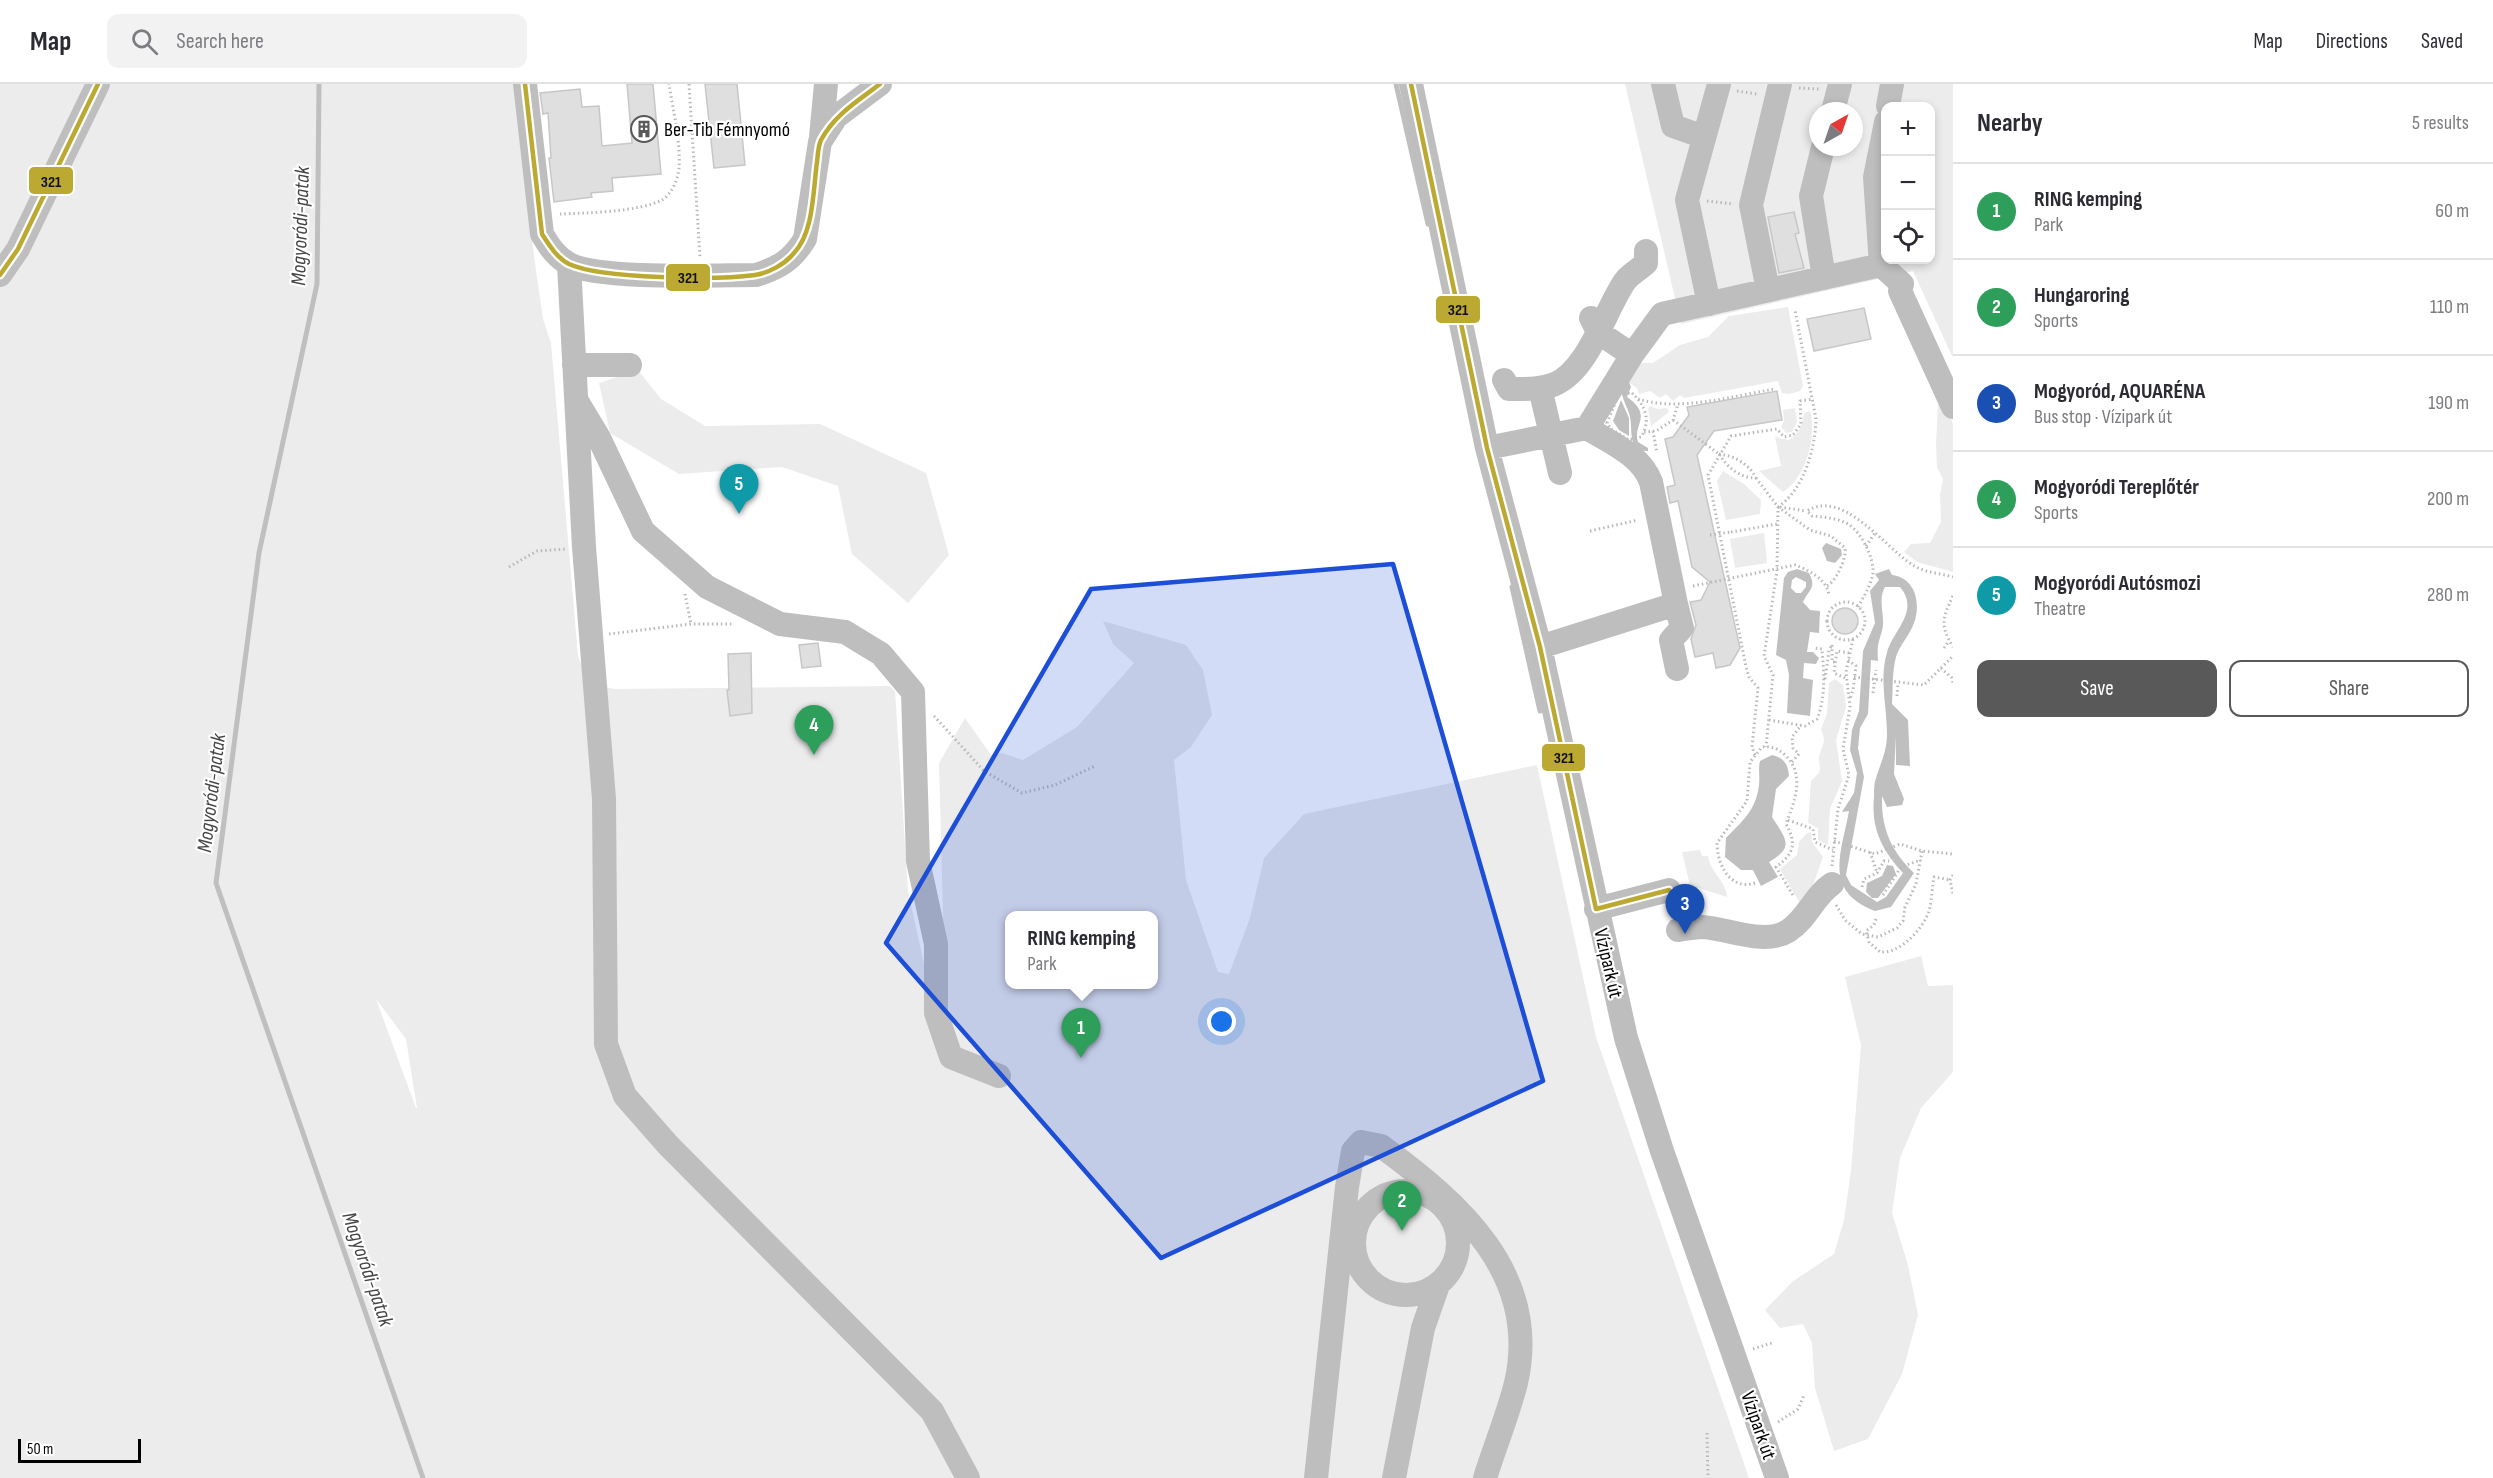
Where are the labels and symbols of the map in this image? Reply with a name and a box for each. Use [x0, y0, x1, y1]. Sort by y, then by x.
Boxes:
north arrow [1809, 102, 1863, 156]
building icon: Ber-Tib Fémnyomó [629, 114, 659, 144]
place label: Ber-Tib Fémnyomó [664, 118, 790, 142]
water label: Mogyoródi-patak [286, 165, 315, 286]
line badge: 321 [28, 166, 74, 195]
text: 321 [41, 173, 62, 192]
line badge: 321 [665, 263, 711, 292]
text: 321 [678, 269, 699, 288]
line badge: 321 [1435, 295, 1481, 324]
text: 321 [1448, 301, 1469, 320]
pin: 5 [720, 464, 758, 514]
pin: 4 [794, 706, 834, 755]
water label: Mogyoródi-patak [192, 731, 231, 854]
line badge: 321 [1541, 743, 1586, 772]
text: 321 [1554, 749, 1575, 768]
pin: 3 [1666, 884, 1704, 934]
street label: Vízipark út [1588, 926, 1628, 1000]
your location [1207, 1007, 1236, 1036]
pin: 1 [1062, 1008, 1100, 1058]
pin: 2 [1382, 1182, 1422, 1231]
water label: Mogyoródi-patak [336, 1209, 399, 1331]
street label: Vízipark út [1735, 1388, 1781, 1463]
scale bar [18, 1436, 141, 1464]

